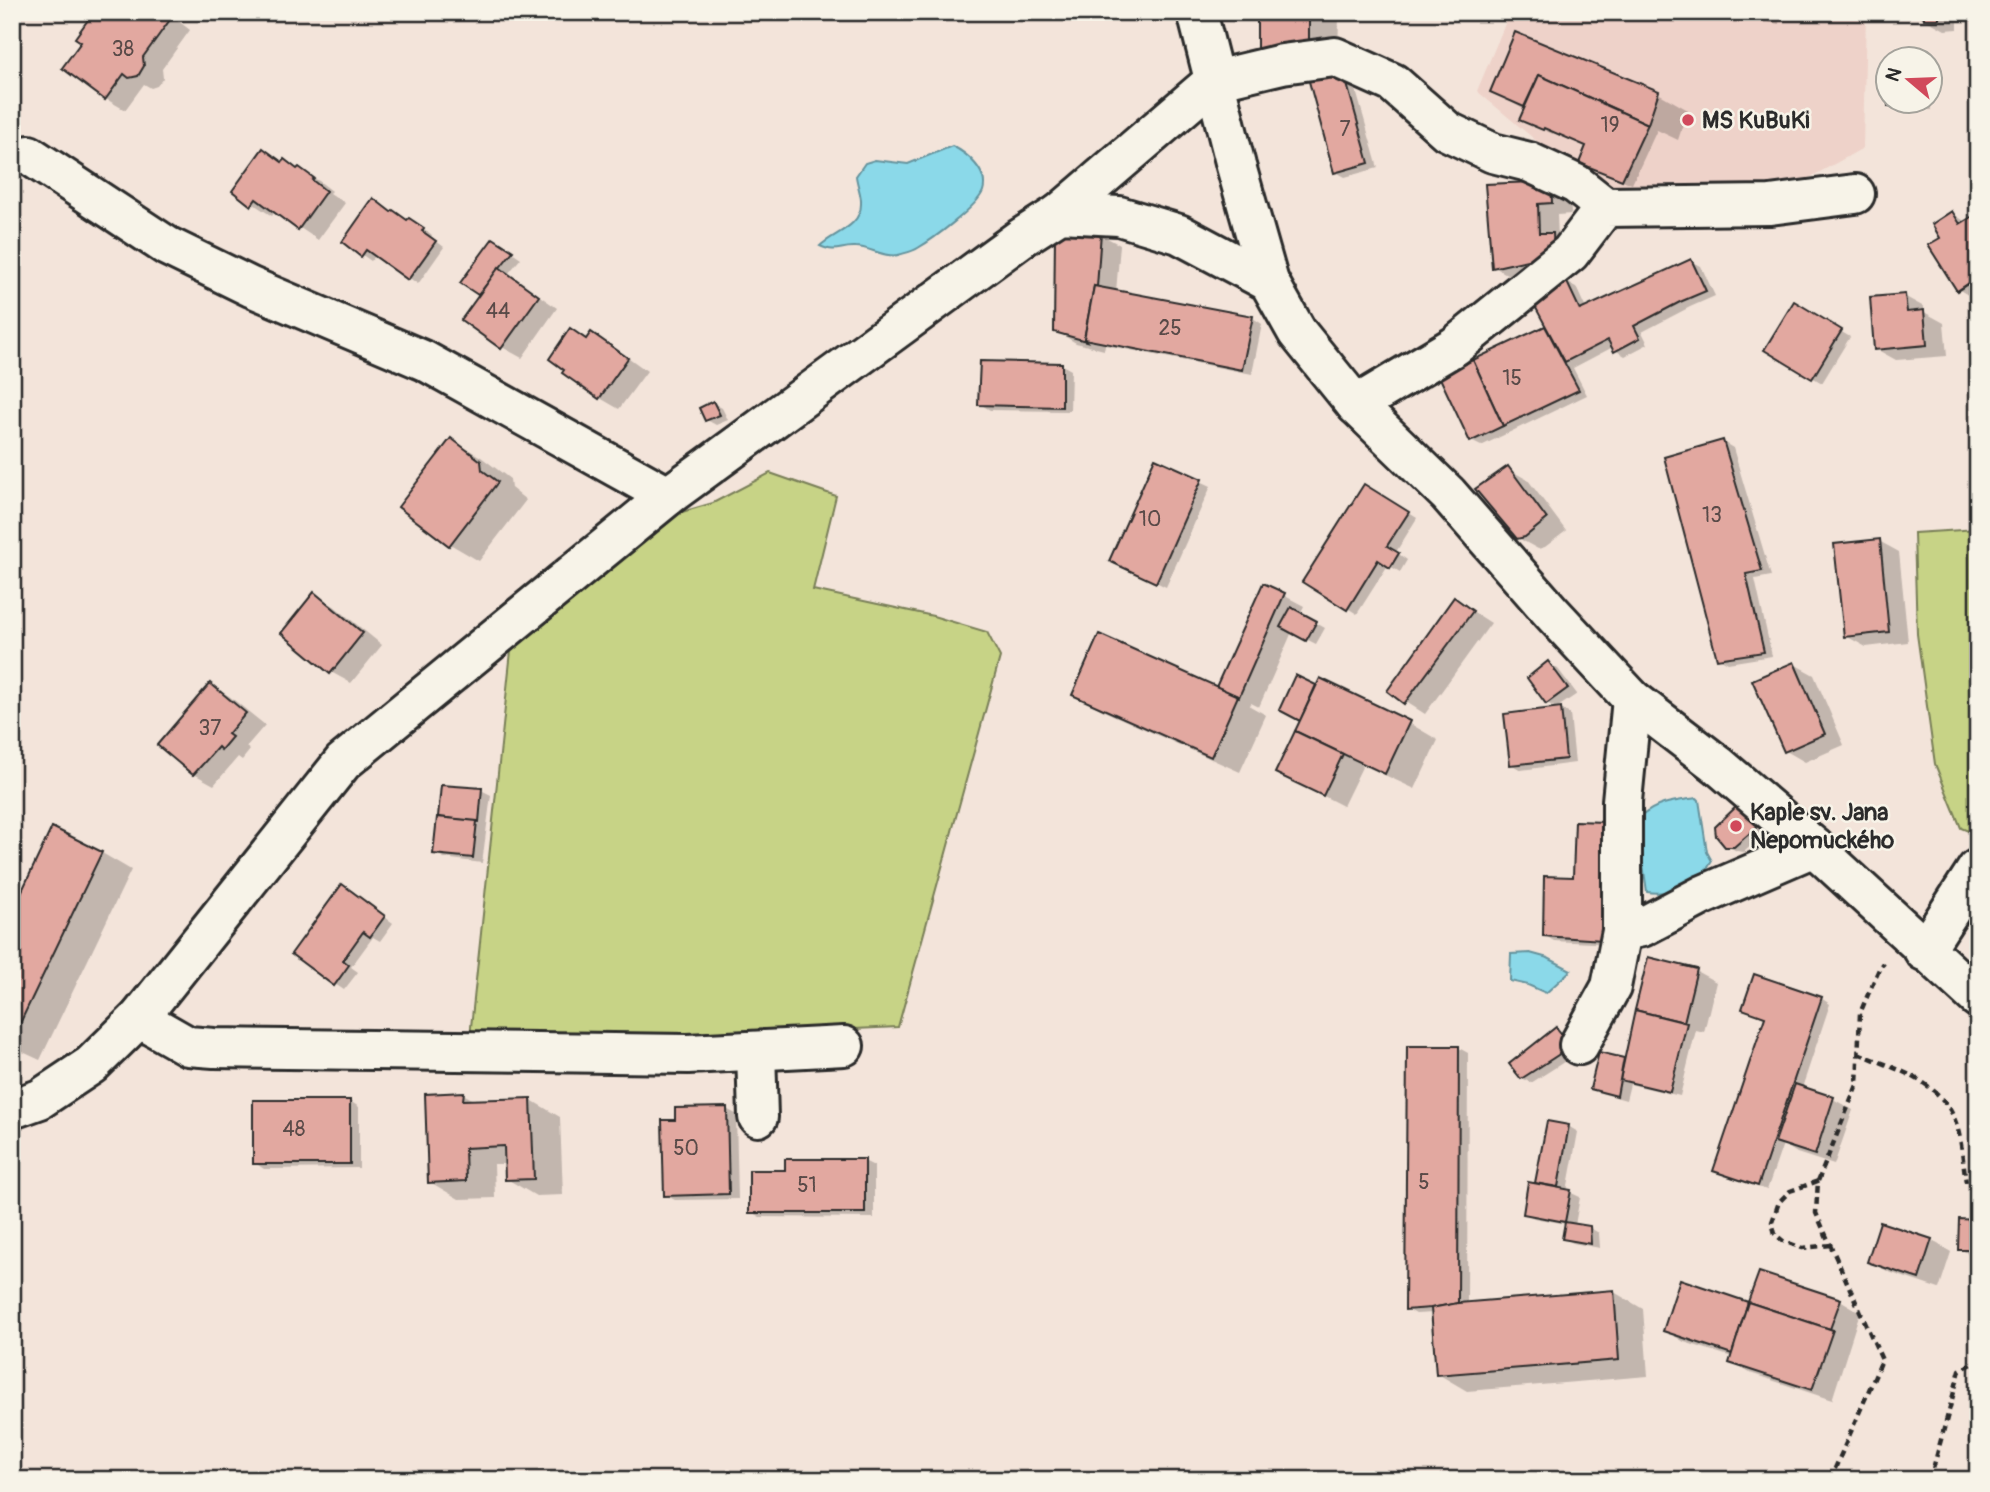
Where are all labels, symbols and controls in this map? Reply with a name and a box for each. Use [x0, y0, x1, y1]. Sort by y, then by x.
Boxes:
house number: 38 [112, 36, 134, 63]
north arrow [1874, 46, 1944, 116]
text: N [1880, 65, 1907, 85]
place label: MS KuBuKi [1702, 106, 1809, 135]
house number: 19 [1600, 112, 1620, 139]
marker: MS KuBuKi [1680, 112, 1696, 128]
house number: 7 [1339, 116, 1351, 143]
house number: 44 [486, 298, 510, 325]
house number: 25 [1158, 315, 1182, 342]
house number: 15 [1502, 365, 1522, 392]
house number: 13 [1702, 502, 1722, 529]
house number: 10 [1139, 506, 1161, 533]
house number: 37 [199, 715, 221, 742]
place label: Kaple sv. Jana Nepomuckého [1750, 798, 1894, 855]
marker: Kaple sv. Jana Nepomuckého [1728, 818, 1744, 834]
house number: 48 [283, 1116, 305, 1143]
house number: 50 [673, 1135, 699, 1162]
house number: 5 [1418, 1169, 1430, 1196]
house number: 51 [797, 1172, 817, 1199]

